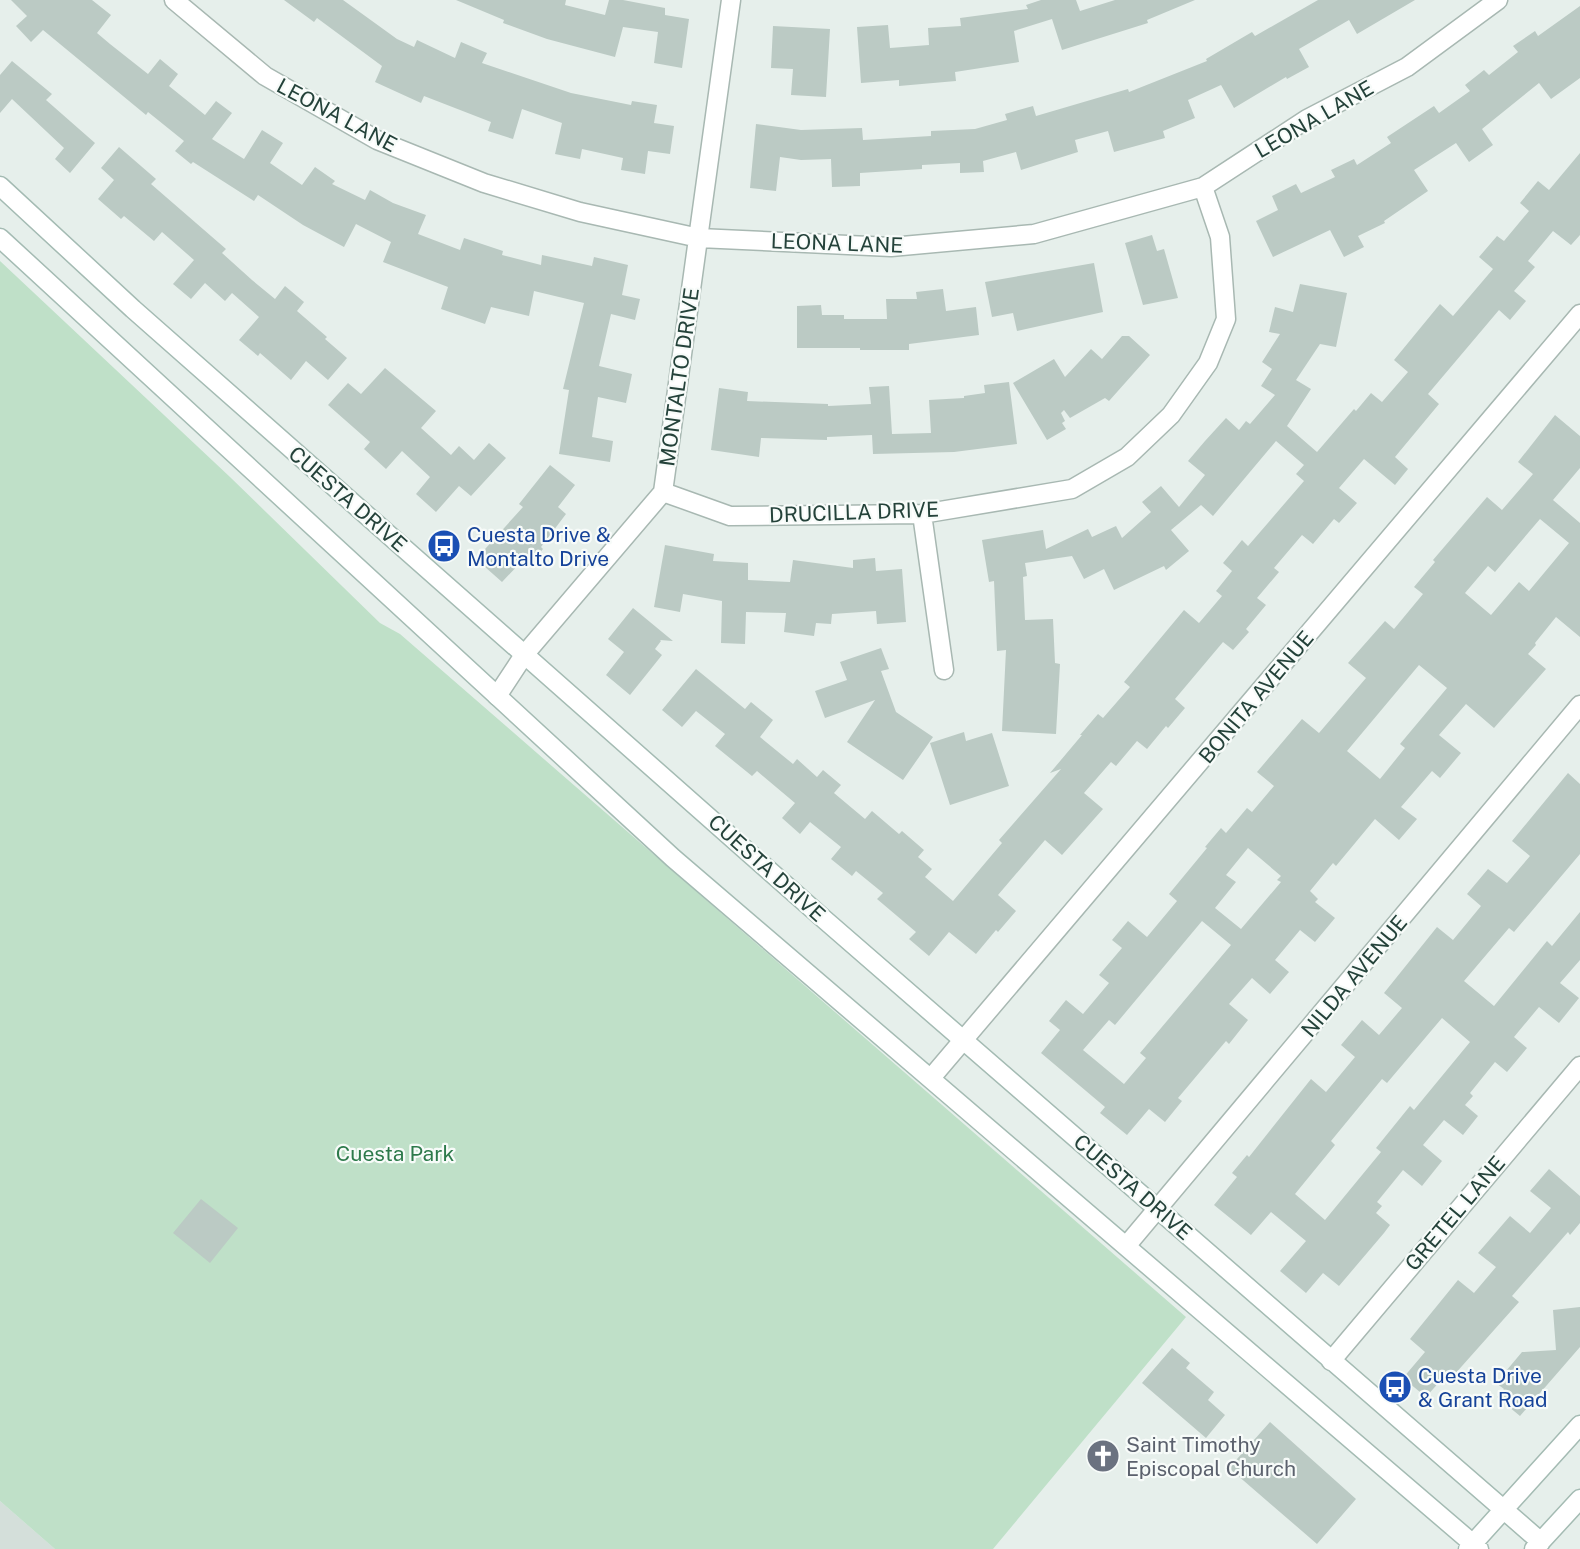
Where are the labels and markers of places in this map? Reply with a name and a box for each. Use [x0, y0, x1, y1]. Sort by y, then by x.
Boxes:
place label: Cuesta Drive & Montalto Drive [467, 522, 611, 571]
bus stop icon: Cuesta Drive & Montalto Drive [426, 528, 462, 564]
place label: Cuesta Drive & Grant Road [1418, 1363, 1548, 1412]
bus stop icon: Cuesta Drive & Grant Road [1377, 1369, 1413, 1405]
place label: Saint Timothy Episcopal Church [1126, 1432, 1296, 1481]
church icon: Saint Timothy Episcopal Church [1085, 1438, 1121, 1474]

